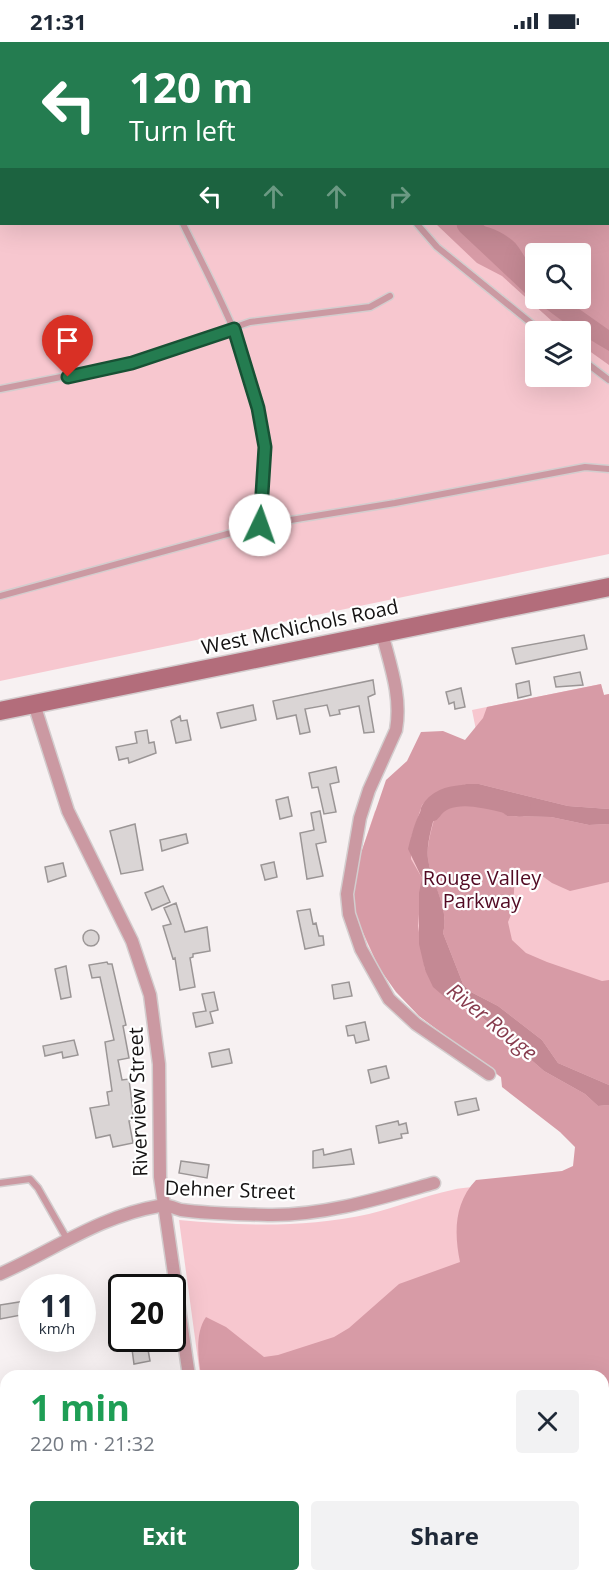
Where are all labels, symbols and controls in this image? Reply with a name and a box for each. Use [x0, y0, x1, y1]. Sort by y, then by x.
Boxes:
text: 21:31 [30, 6, 87, 36]
text: 120 m [129, 58, 253, 115]
icon: left [30, 66, 108, 144]
text: Turn left [129, 112, 236, 149]
icon: left [194, 180, 227, 213]
icon: ahead [257, 180, 290, 213]
icon: ahead [320, 180, 353, 213]
icon: right [383, 180, 416, 213]
map controls [525, 243, 591, 387]
button: search [525, 243, 591, 309]
pin [42, 315, 93, 377]
button: layers [525, 321, 591, 387]
icon: arrive [51, 324, 84, 357]
position arrow [228, 493, 292, 557]
street label: West McNichols Road [199, 592, 401, 661]
park label: Rouge Valley Parkway [423, 864, 542, 914]
water label: River Rouge [442, 976, 544, 1066]
street label: Riverview Street [121, 1027, 154, 1177]
street label: Dehner Street [164, 1174, 296, 1205]
speed limit sign: 20 [108, 1274, 186, 1352]
text: 11 [40, 1285, 74, 1326]
text: km/h [39, 1318, 75, 1338]
text: 1 min [30, 1383, 130, 1432]
button: close [516, 1390, 579, 1453]
text: 220 m · 21:32 [30, 1430, 155, 1457]
button: Exit [30, 1501, 299, 1570]
button: Share [311, 1501, 579, 1570]

